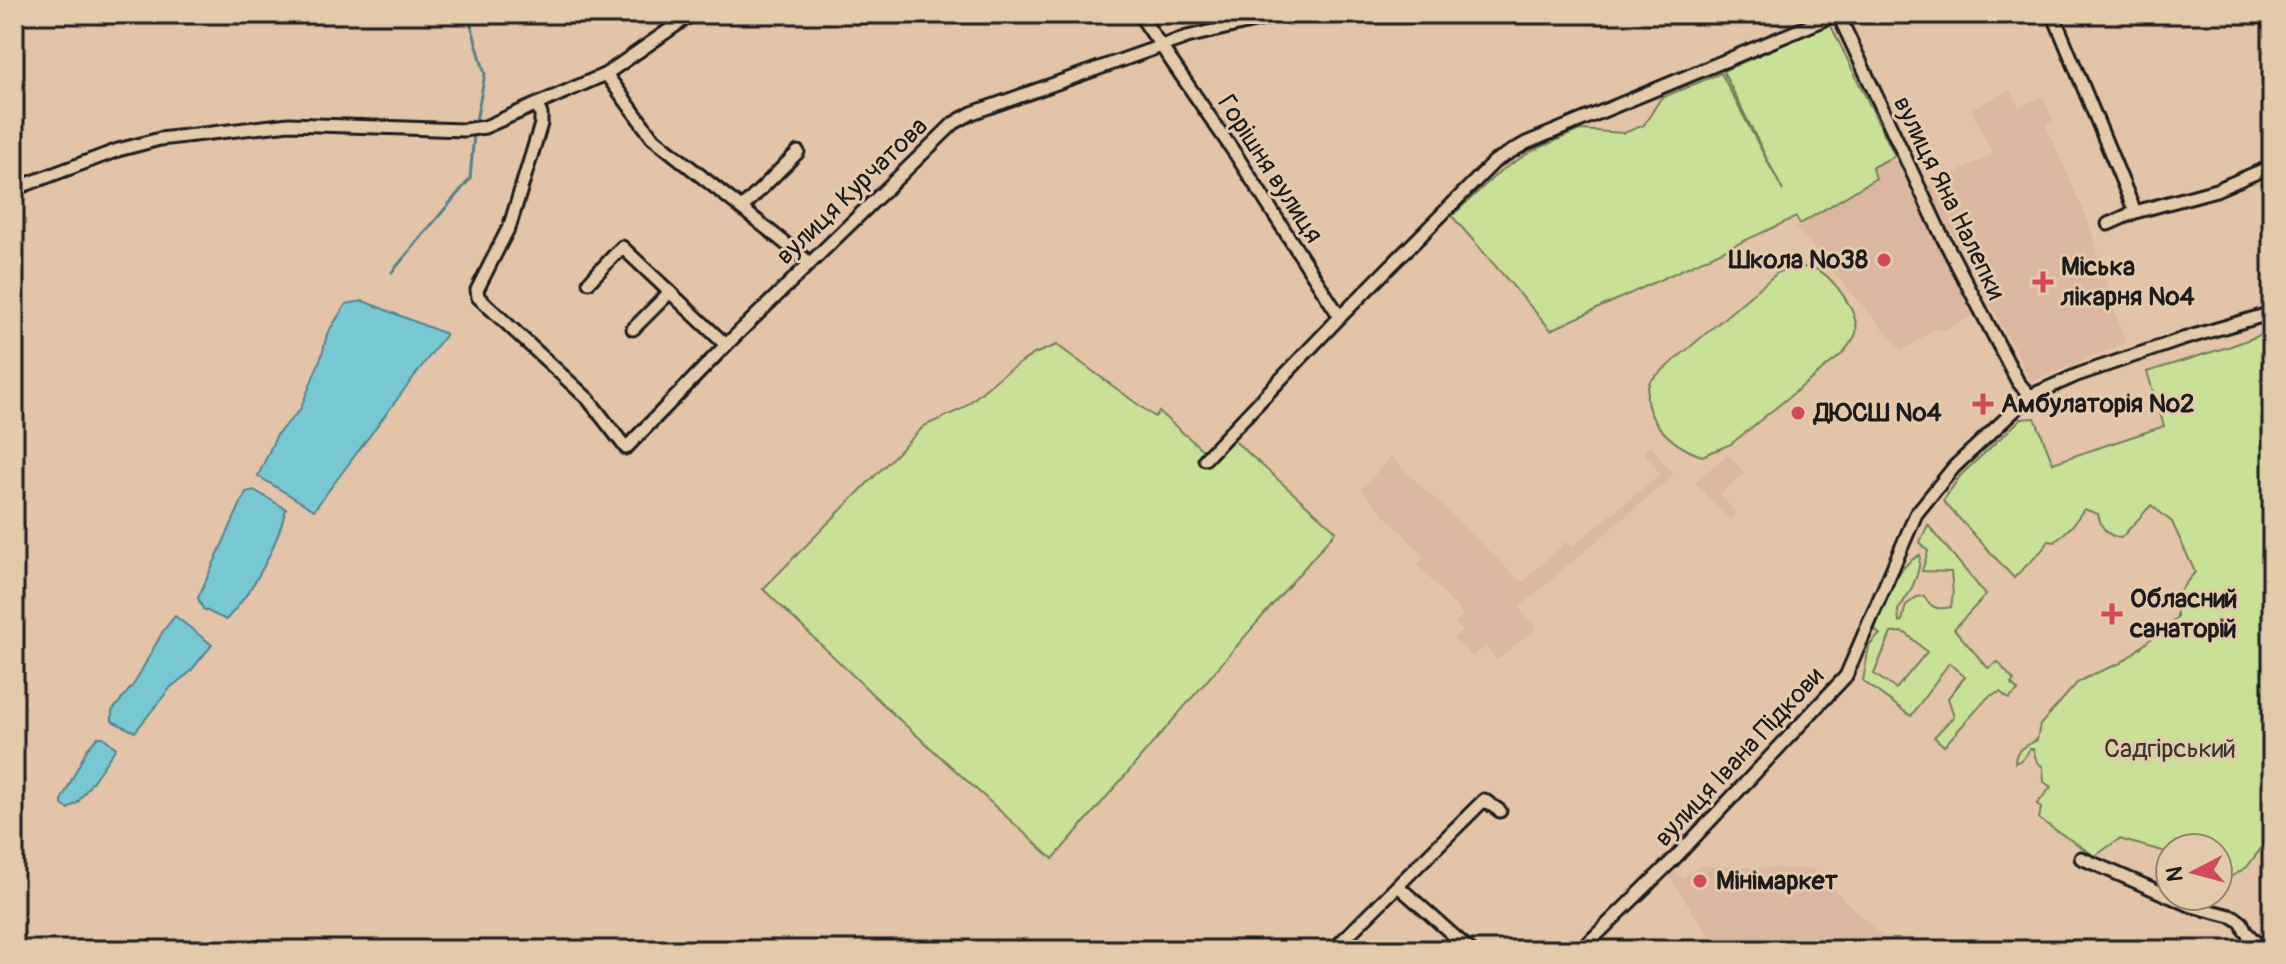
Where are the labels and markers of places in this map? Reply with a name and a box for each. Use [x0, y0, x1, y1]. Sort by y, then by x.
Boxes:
place label: Школа №38 [1728, 244, 1868, 276]
marker: Школа №38 [1875, 251, 1893, 269]
place label: Міська лікарня №4 [2060, 251, 2195, 313]
marker: Міська лікарня №4 [2032, 271, 2054, 293]
place label: Амбулаторія №2 [2001, 388, 2195, 420]
marker: Амбулаторія №2 [1972, 393, 1994, 415]
place label: ДЮСШ №4 [1812, 397, 1942, 429]
marker: ДЮСШ №4 [1789, 404, 1807, 422]
place label: Обласний санаторій [2129, 583, 2237, 645]
marker: Обласний санаторій [2101, 603, 2123, 625]
place label: Мінімаркет [1716, 865, 1839, 897]
marker: Мінімаркет [1691, 872, 1709, 890]

